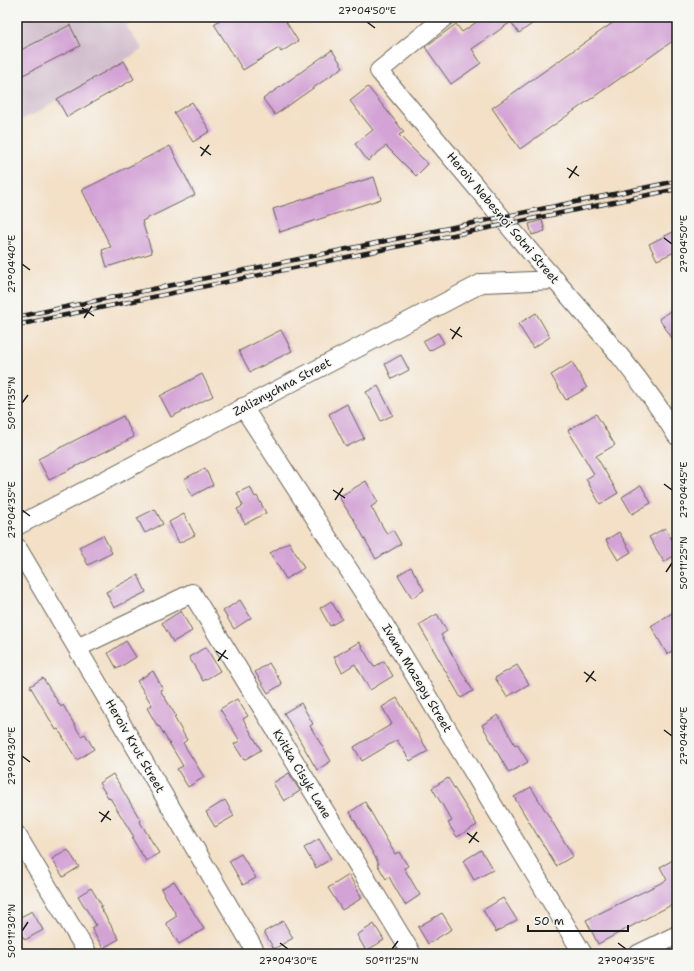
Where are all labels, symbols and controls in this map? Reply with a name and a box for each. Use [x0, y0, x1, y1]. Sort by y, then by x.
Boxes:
text: 27°04'50"E [338, 4, 396, 17]
street label: Heroiv Nebesnoi Sotni Street [443, 149, 563, 287]
text: 27°04'50"E [677, 215, 690, 273]
text: 27°04'40"E [5, 235, 18, 293]
street label: Zaliznychna Street [230, 354, 334, 420]
text: 50°11'35"N [5, 377, 18, 429]
text: 27°04'45"E [677, 461, 690, 519]
text: 27°04'35"E [5, 481, 18, 539]
text: 50°11'25"N [677, 536, 690, 590]
street label: Ivana Mazepy Street [378, 621, 456, 735]
street label: Heroiv Krut Street [102, 696, 168, 796]
text: 27°04'40"E [677, 707, 690, 765]
street label: Kvitka Cisyk Lane [269, 726, 335, 822]
text: 27°04'30"E [5, 727, 18, 785]
text: 50°11'30"N [5, 904, 18, 958]
scale bar [528, 907, 628, 933]
text: 50 m [534, 913, 564, 929]
text: 27°04'30"E [259, 954, 317, 967]
text: 50°11'25"N [365, 954, 419, 967]
text: 27°04'35"E [597, 954, 655, 967]

